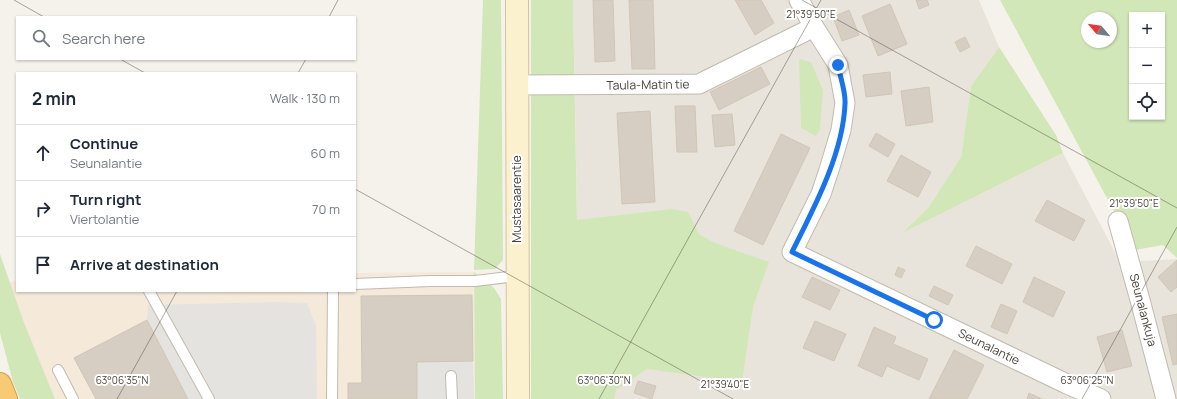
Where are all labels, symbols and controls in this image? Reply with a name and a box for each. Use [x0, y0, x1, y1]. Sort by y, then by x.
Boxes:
text: 21°39'50"E [786, 7, 836, 21]
north arrow [1081, 12, 1117, 48]
map controls [1129, 12, 1165, 120]
button: + [1129, 12, 1165, 48]
search box [16, 16, 356, 60]
icon: search [30, 27, 52, 49]
text: Search here [62, 28, 145, 49]
button: − [1129, 48, 1165, 84]
route end [829, 56, 847, 74]
street label: Taula-Matin tie [606, 75, 690, 94]
button: locate [1129, 84, 1165, 120]
text: 2 min [32, 87, 76, 110]
text: Walk · 130 m [270, 89, 340, 107]
text: Continue [70, 133, 138, 154]
icon: ahead [32, 142, 54, 164]
text: 60 m [310, 144, 340, 162]
text: Seunalantie [70, 154, 142, 172]
street label: Mustasaarentie [508, 155, 525, 243]
text: Turn right [70, 189, 141, 210]
text: 21°39'50"E [1109, 196, 1159, 210]
icon: right [32, 198, 54, 220]
text: 70 m [312, 200, 340, 218]
text: Viertolantie [70, 210, 139, 228]
icon: arrive [32, 254, 54, 276]
text: Arrive at destination [70, 254, 219, 275]
street label: Seunalankuja [1126, 272, 1161, 348]
route start [925, 311, 943, 329]
street label: Seunalantie [956, 324, 1023, 369]
text: 63°06'35"N [96, 373, 149, 387]
text: 63°06'30"N [577, 373, 631, 387]
text: 63°06'25"N [1061, 373, 1114, 387]
text: 21°39'40"E [701, 377, 749, 391]

